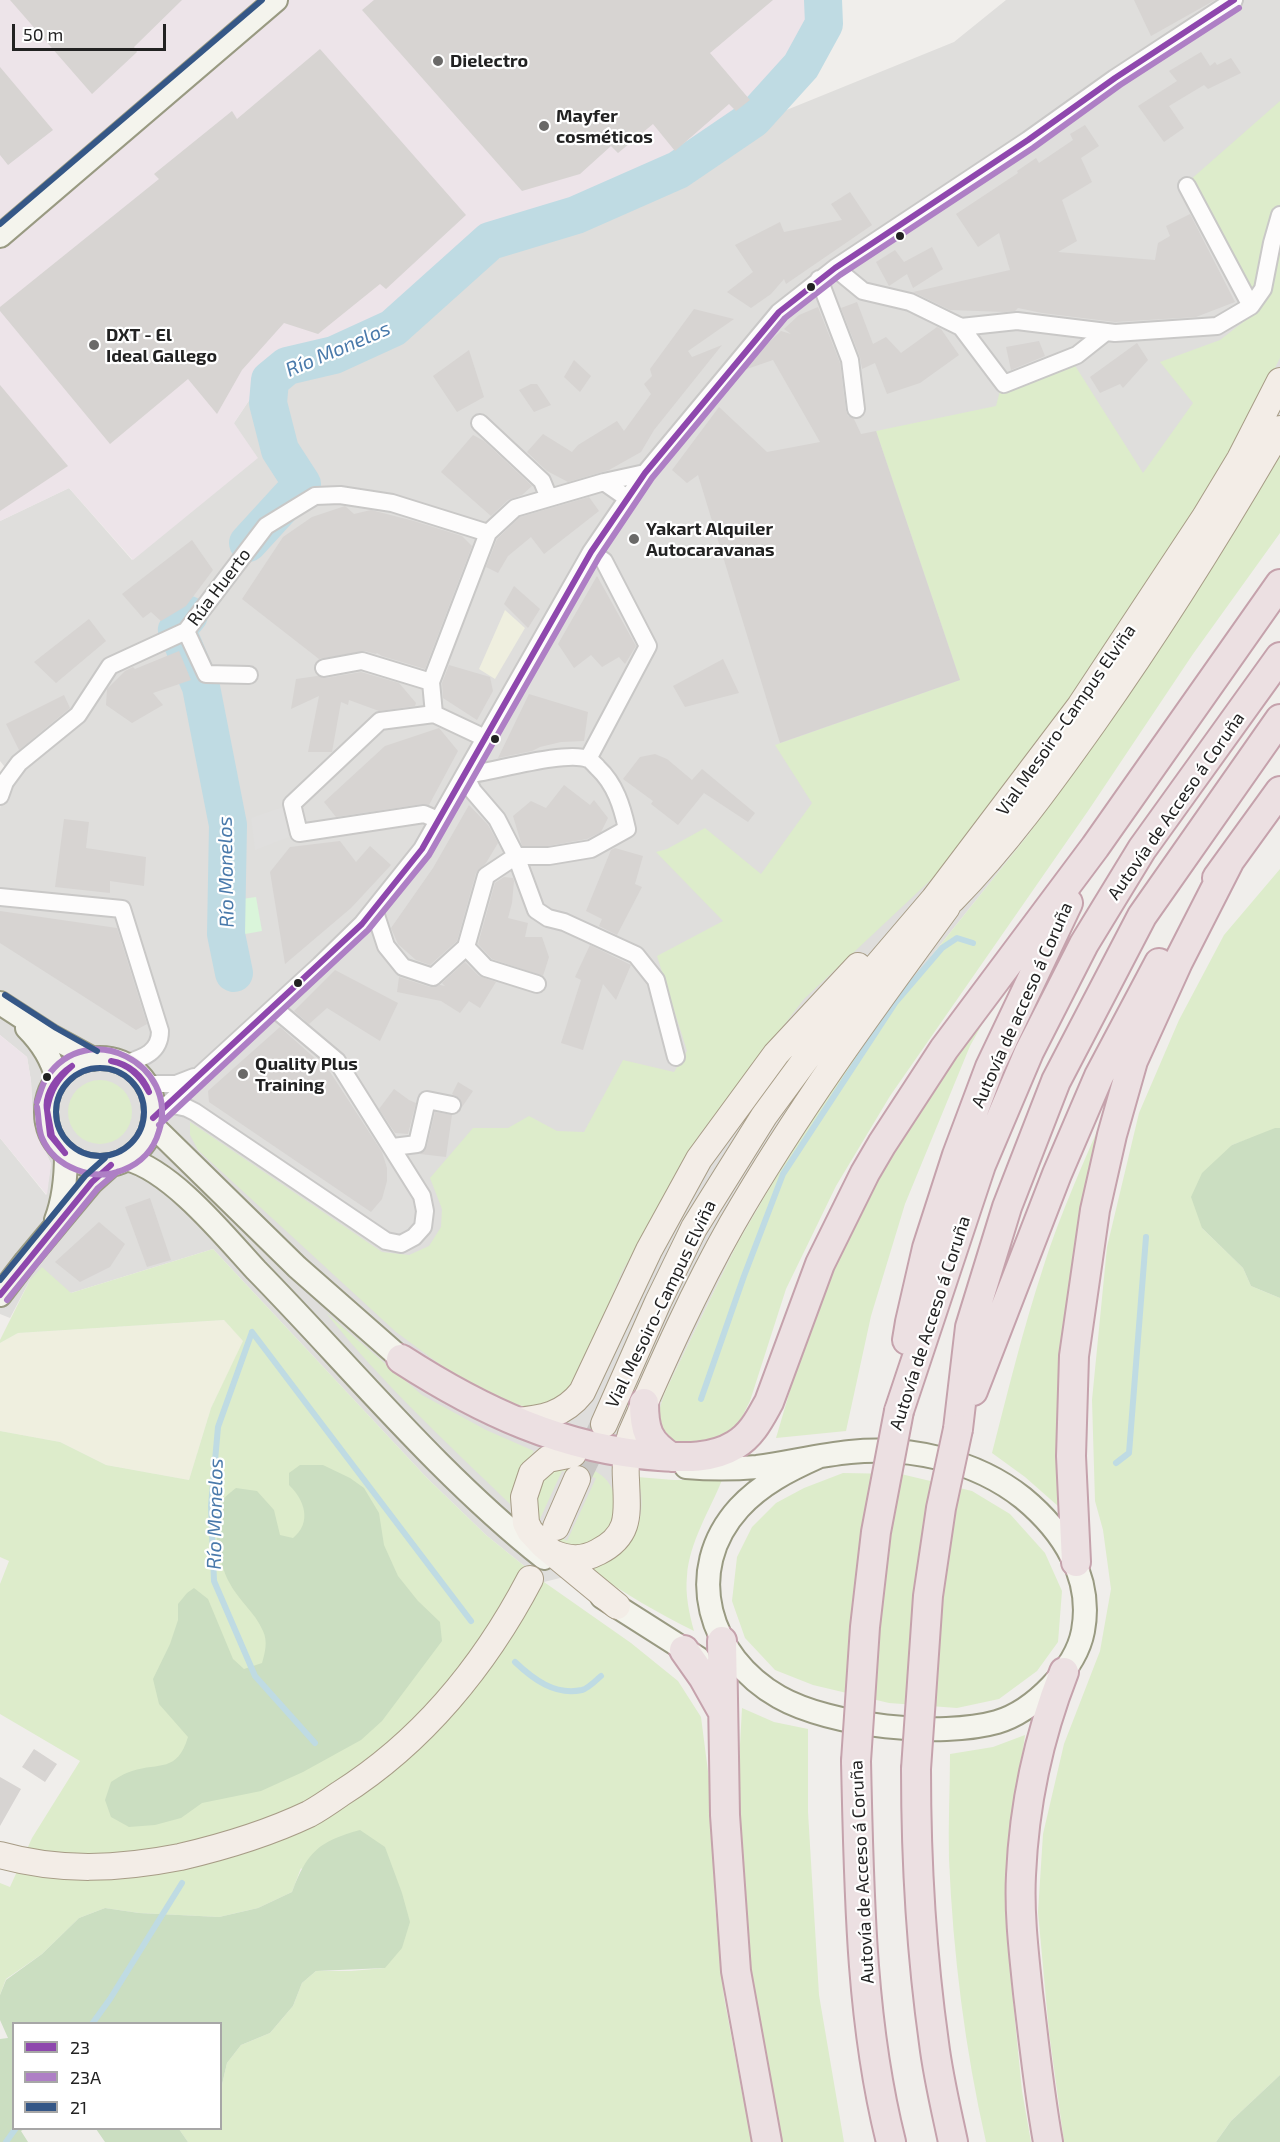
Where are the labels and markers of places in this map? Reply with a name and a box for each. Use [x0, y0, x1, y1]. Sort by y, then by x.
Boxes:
place label: Dielectro [450, 50, 528, 72]
marker: Dielectro [431, 54, 445, 68]
place label: Mayfer cosméticos [556, 105, 653, 148]
marker: Mayfer cosméticos [537, 119, 551, 133]
unlabelled marker [894, 230, 906, 242]
unlabelled marker [805, 281, 817, 293]
place label: DXT - El Ideal Gallego [106, 324, 217, 366]
marker: DXT - El Ideal Gallego [87, 338, 101, 352]
place label: Yakart Alquiler Autocaravanas [646, 518, 775, 560]
marker: Yakart Alquiler Autocaravanas [627, 532, 641, 546]
unlabelled marker [489, 733, 501, 745]
unlabelled marker [292, 977, 304, 989]
place label: Quality Plus Training [255, 1053, 358, 1096]
marker: Quality Plus Training [236, 1067, 250, 1081]
unlabelled marker [41, 1071, 53, 1083]

